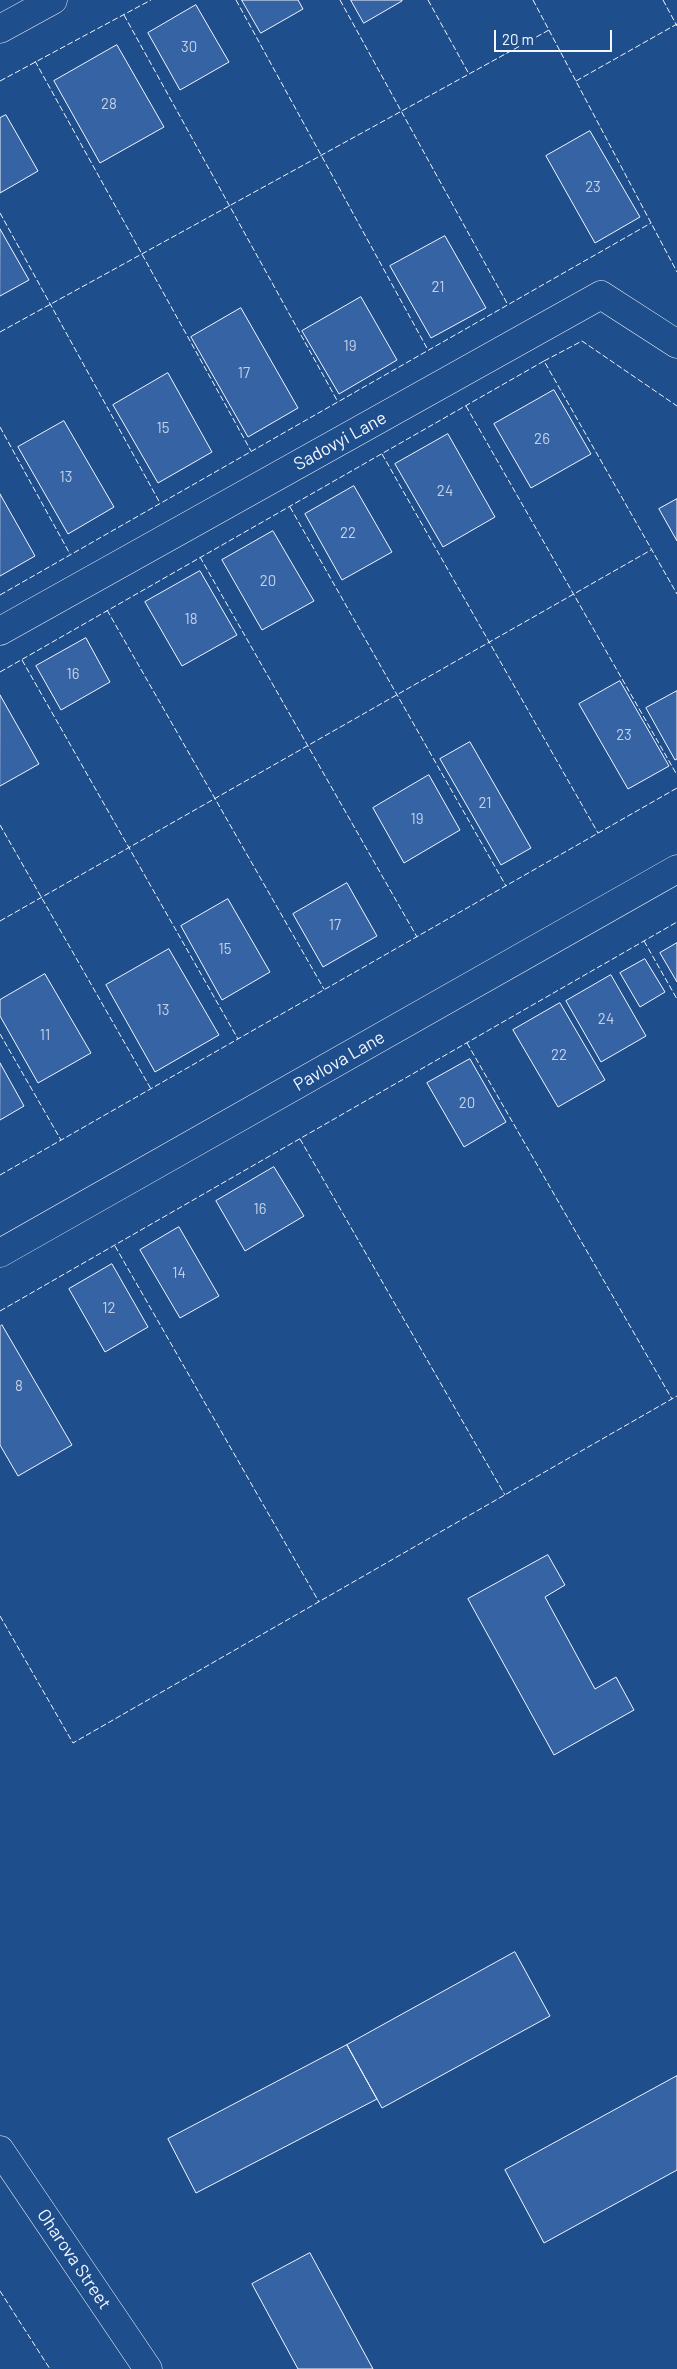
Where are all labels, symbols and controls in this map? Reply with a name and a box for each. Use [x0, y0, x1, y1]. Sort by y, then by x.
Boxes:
scale bar [497, 20, 614, 52]
text: 20 m [502, 30, 534, 48]
house number: 30 [181, 38, 197, 56]
house number: 28 [101, 95, 117, 113]
house number: 23 [585, 178, 601, 196]
house number: 21 [431, 278, 445, 296]
house number: 19 [343, 337, 357, 355]
house number: 17 [238, 364, 250, 382]
street label: Sadovyi Lane [290, 407, 390, 475]
house number: 15 [157, 419, 169, 437]
house number: 26 [534, 430, 550, 448]
house number: 13 [60, 468, 72, 486]
house number: 24 [437, 482, 453, 500]
house number: 22 [340, 524, 356, 542]
house number: 20 [260, 572, 276, 590]
house number: 18 [184, 610, 198, 628]
house number: 16 [67, 665, 79, 683]
house number: 23 [616, 726, 632, 744]
house number: 21 [478, 794, 492, 812]
house number: 19 [410, 810, 424, 828]
house number: 17 [329, 916, 341, 934]
house number: 15 [219, 940, 231, 958]
house number: 13 [157, 1001, 169, 1019]
house number: 24 [598, 1010, 614, 1028]
house number: 11 [40, 1026, 50, 1044]
street label: Pavlova Lane [290, 1026, 388, 1096]
house number: 22 [551, 1046, 567, 1064]
house number: 20 [459, 1094, 475, 1112]
house number: 16 [254, 1200, 266, 1218]
house number: 14 [172, 1264, 186, 1282]
house number: 12 [102, 1299, 116, 1317]
house number: 8 [15, 1377, 23, 1395]
street label: Oharova Street [33, 2205, 115, 2313]

